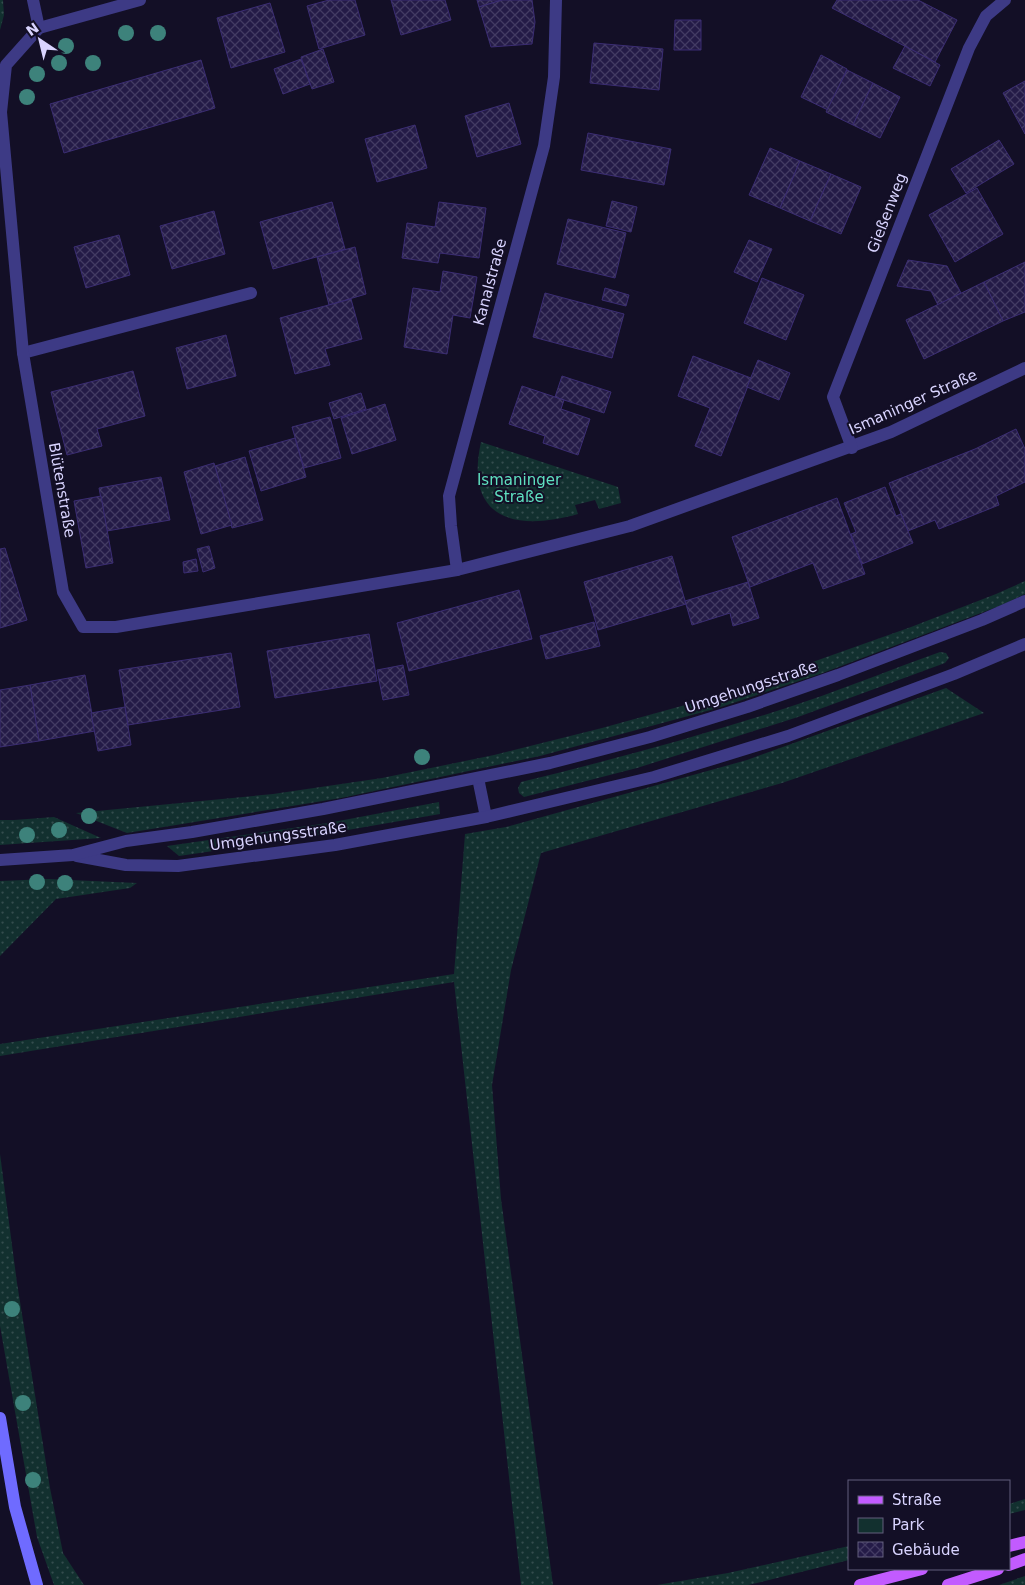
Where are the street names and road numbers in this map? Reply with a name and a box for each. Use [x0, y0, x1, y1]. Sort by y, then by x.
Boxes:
street label: Gießenweg [864, 170, 910, 256]
street label: Kanalstraße [470, 237, 510, 327]
street label: Ismaninger Straße [846, 366, 980, 438]
street label: Blütenstraße [45, 441, 79, 539]
street label: Umgehungsstraße [683, 657, 819, 717]
street label: Umgehungsstraße [208, 817, 348, 855]

